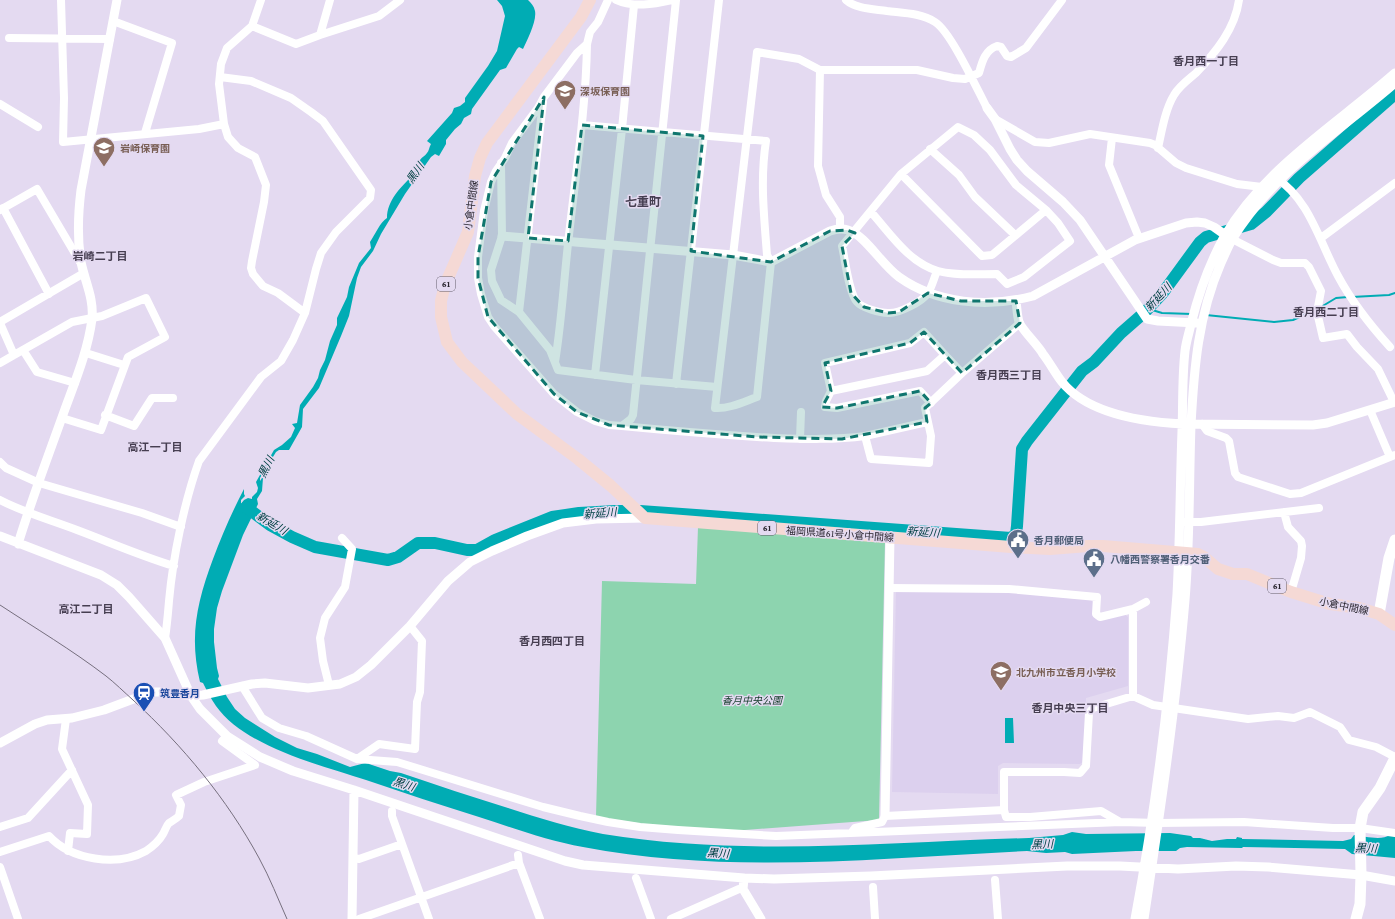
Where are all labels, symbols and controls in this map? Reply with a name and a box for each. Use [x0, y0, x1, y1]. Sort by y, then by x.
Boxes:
district label: 香月西一丁目 [1173, 55, 1239, 67]
school or university icon: 深坂保育園 [552, 78, 578, 111]
place label: 深坂保育園 [580, 86, 630, 97]
school or university icon: 岩崎保育園 [91, 135, 117, 168]
place label: 岩崎保育園 [120, 143, 170, 154]
water label: 黒川 [404, 160, 427, 185]
street label: 小倉中間線 [462, 179, 480, 231]
district label: 七重町 [625, 195, 661, 209]
district label: 岩崎二丁目 [73, 250, 128, 262]
road number: 61 [437, 277, 455, 291]
water label: 新延川 [1142, 280, 1174, 313]
district label: 香月西二丁目 [1293, 306, 1359, 318]
district label: 香月西三丁目 [976, 369, 1042, 381]
district label: 高江一丁目 [128, 441, 183, 453]
water label: 黒川 [256, 454, 277, 480]
water label: 新延川 [583, 506, 618, 520]
water label: 新延川 [255, 509, 290, 537]
road number: 61 [758, 521, 776, 535]
street label: 福岡県道61号小倉中間線 [786, 525, 894, 543]
water label: 新延川 [906, 525, 941, 539]
public building icon: 香月郵便局 [1005, 527, 1031, 560]
place label: 香月郵便局 [1033, 535, 1084, 546]
public building icon: 八幡西警察署香月交番 [1081, 546, 1107, 579]
place label: 八幡西警察署香月交番 [1110, 554, 1210, 565]
road number: 61 [1268, 579, 1286, 593]
street label: 小倉中間線 [1318, 595, 1370, 617]
district label: 高江二丁目 [59, 603, 114, 615]
district label: 香月西四丁目 [519, 635, 585, 647]
school or university icon: 北九州市立香月小学校 [988, 659, 1014, 692]
place label: 北九州市立香月小学校 [1016, 667, 1116, 678]
station icon: 筑豊香月 [131, 680, 157, 713]
place label: 筑豊香月 [160, 688, 200, 699]
park label: 香月中央公園 [722, 695, 784, 706]
district label: 香月中央三丁目 [1032, 702, 1109, 714]
water label: 黒川 [392, 775, 417, 793]
water label: 黒川 [1031, 838, 1054, 850]
water label: 黒川 [1355, 841, 1378, 855]
water label: 黒川 [707, 846, 730, 860]

